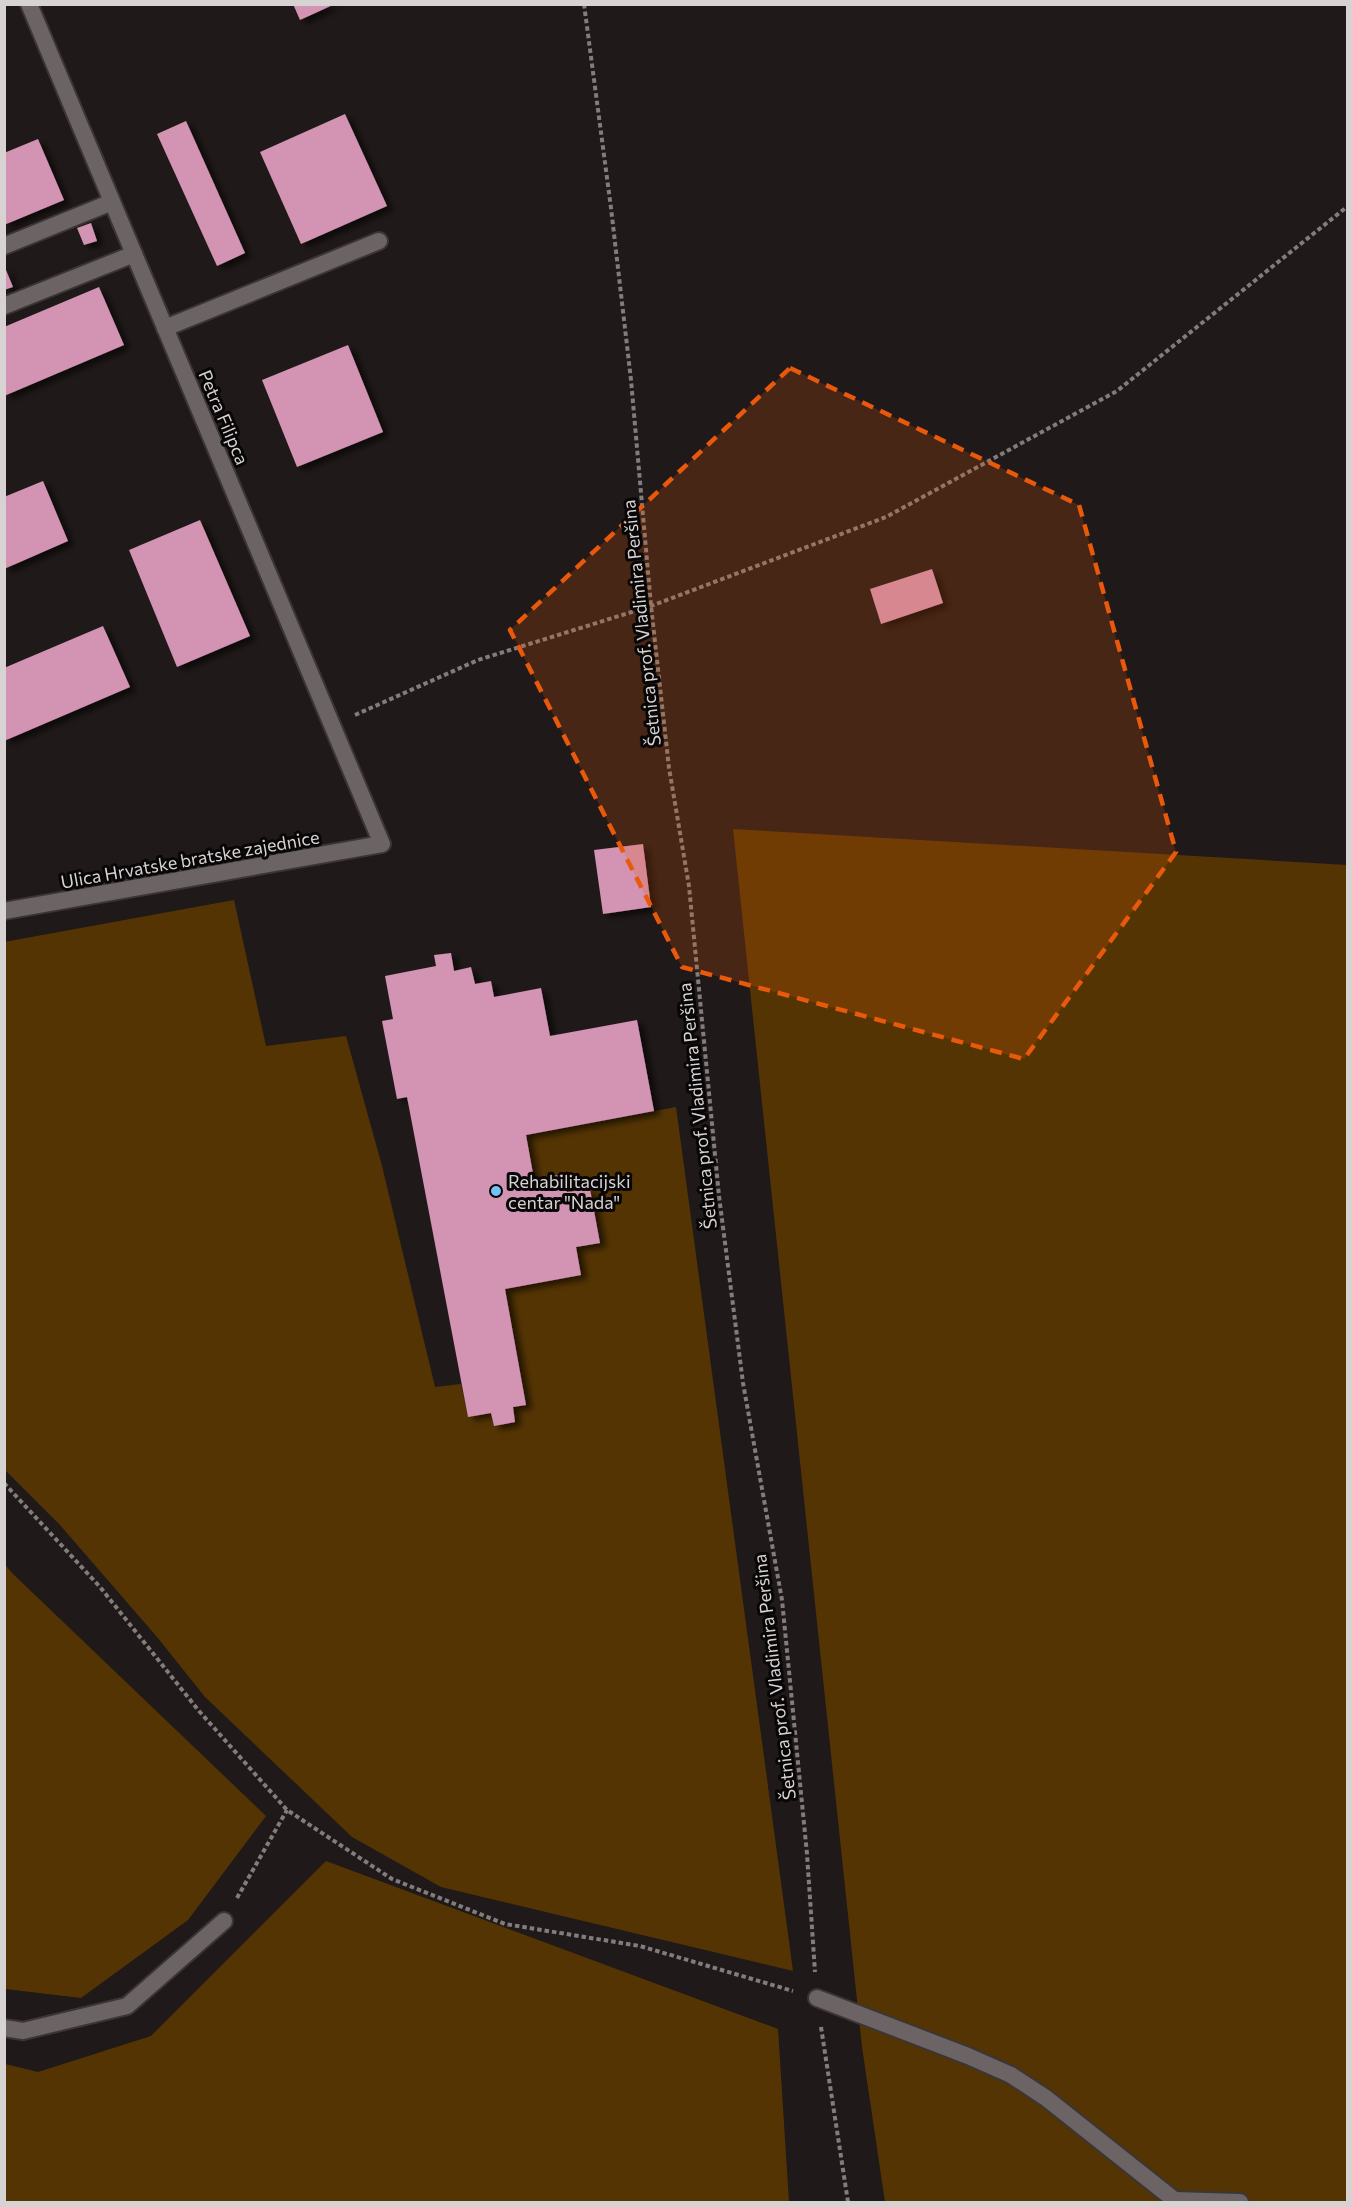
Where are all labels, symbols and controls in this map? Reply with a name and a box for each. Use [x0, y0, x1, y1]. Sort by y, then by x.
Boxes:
street label: Petra Filipca [194, 366, 254, 468]
street label: Šetnica prof. Vladimira Peršina [617, 499, 665, 747]
street label: Ulica Hrvatske bratske zajednice [59, 825, 321, 893]
street label: Šetnica prof. Vladimira Peršina [673, 982, 721, 1230]
place label: Rehabilitacijski centar "Nada" [508, 1170, 631, 1213]
marker: Rehabilitacijski centar "Nada" [489, 1184, 503, 1198]
street label: Šetnica prof. Vladimira Peršina [748, 1553, 800, 1801]

